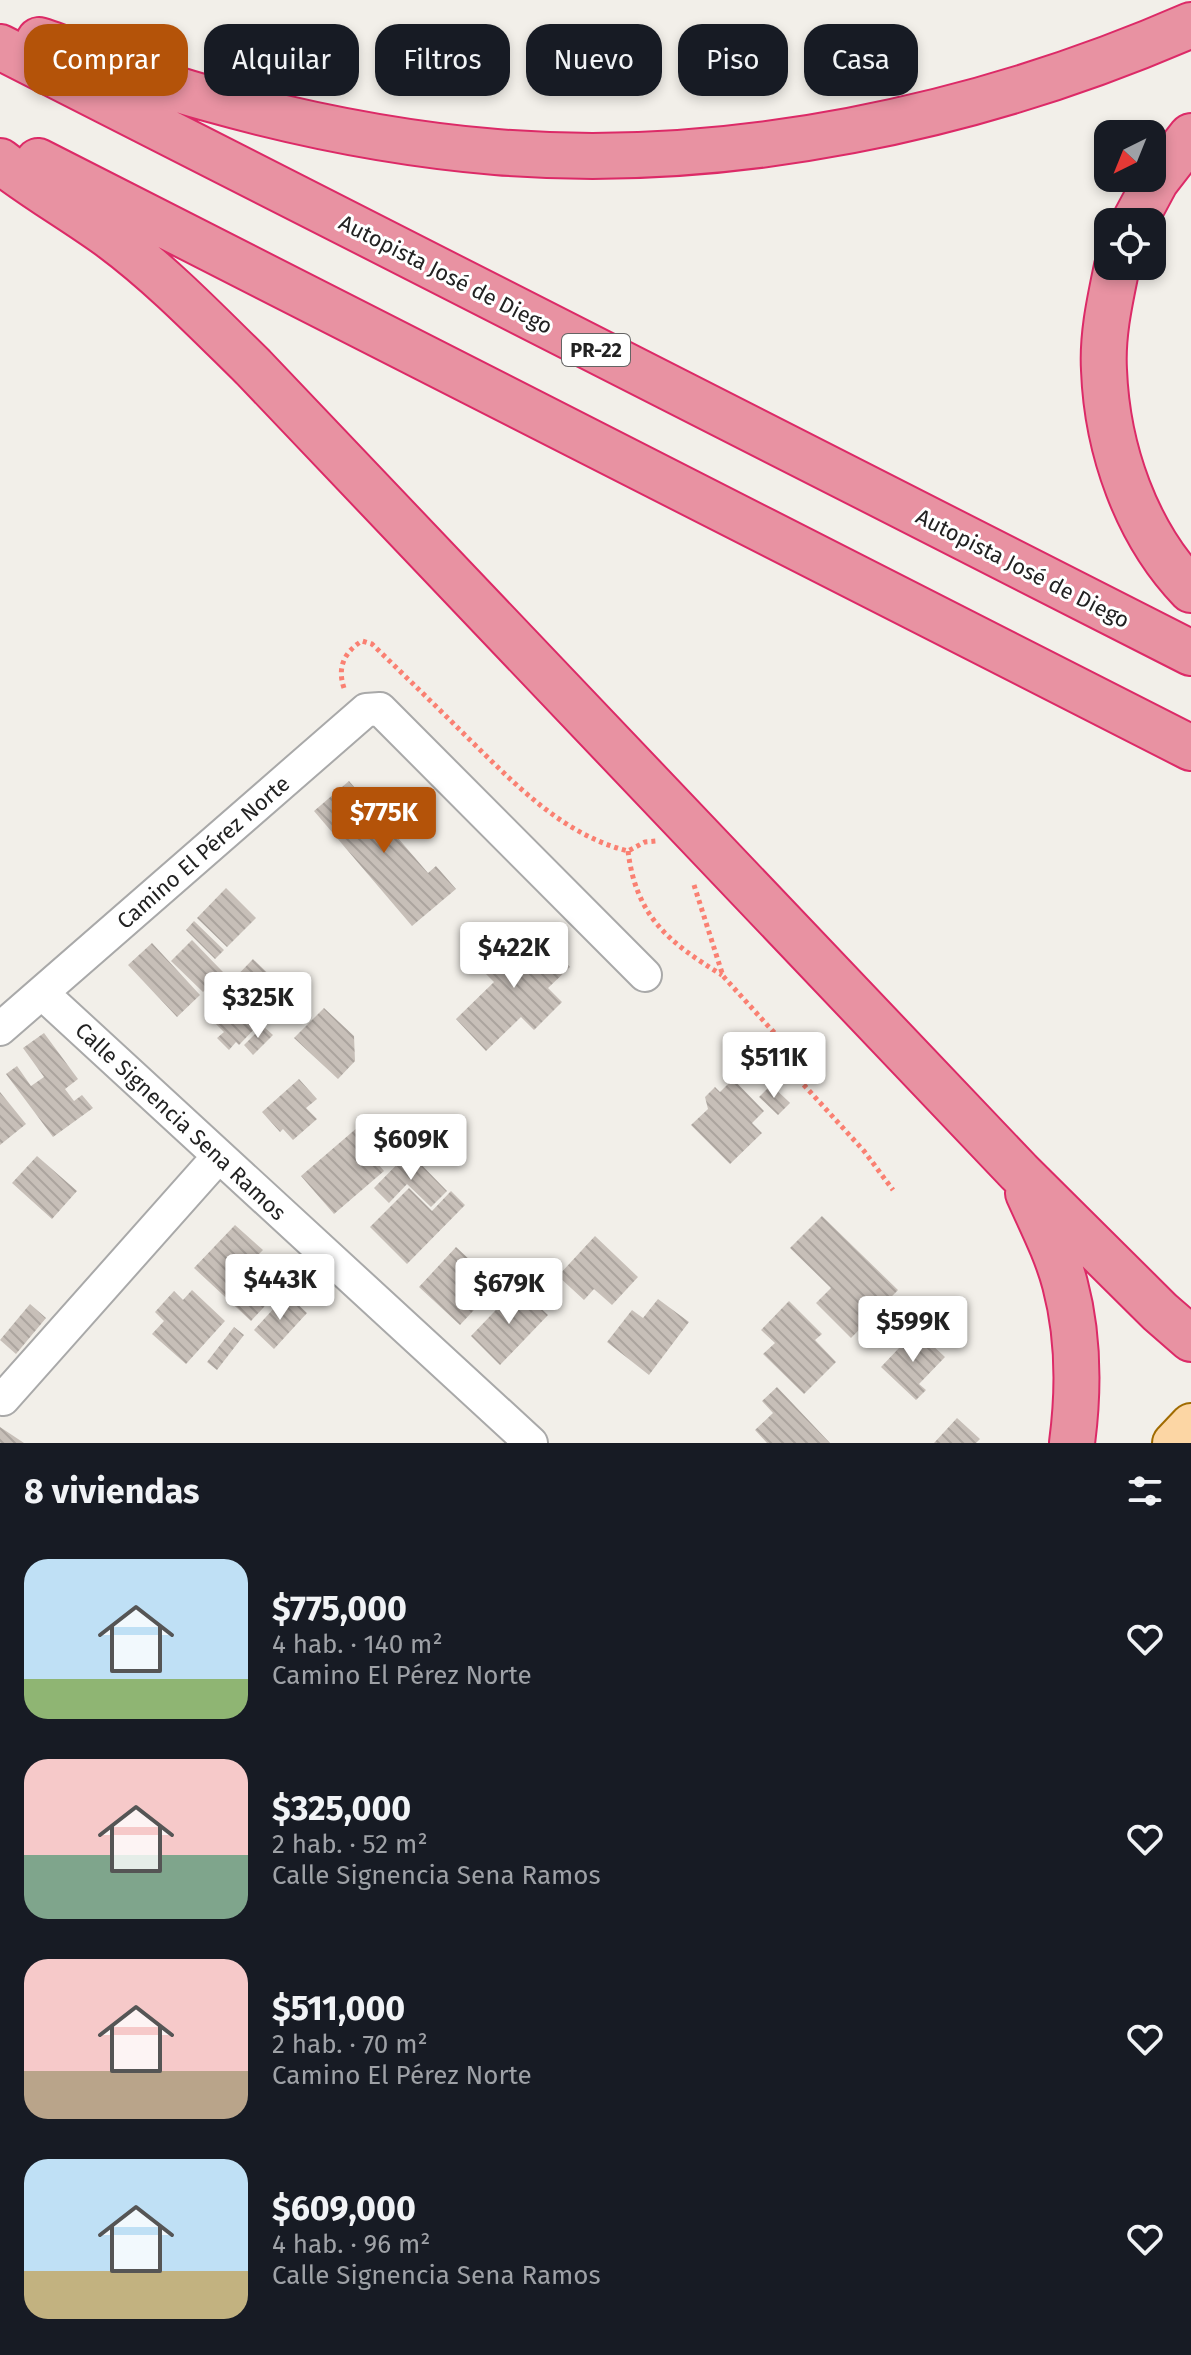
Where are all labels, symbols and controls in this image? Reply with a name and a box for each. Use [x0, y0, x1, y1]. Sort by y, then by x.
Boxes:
chip: Comprar [24, 24, 188, 96]
chip: Alquilar [204, 24, 359, 96]
chip: Filtros [375, 24, 510, 96]
chip: Nuevo [526, 24, 662, 96]
chip: Piso [678, 24, 788, 96]
chip: Casa [804, 24, 918, 96]
north arrow [1094, 120, 1166, 192]
map controls [1094, 120, 1166, 280]
button: locate [1094, 208, 1166, 280]
street label: Autopista José de Diego [335, 209, 557, 340]
road number: PR-22 [562, 334, 630, 366]
street label: Autopista José de Diego [912, 503, 1134, 634]
street label: Camino El Pérez Norte [112, 770, 295, 935]
pin: $775K [328, 787, 440, 855]
text: $775K [350, 797, 418, 828]
pin: $422K [458, 922, 570, 990]
text: $422K [478, 932, 550, 963]
pin: $325K [202, 972, 314, 1040]
text: $325K [222, 982, 294, 1013]
street label: Calle Signencia Sena Ramos [70, 1017, 292, 1226]
pin: $511K [718, 1032, 830, 1100]
text: $511K [741, 1042, 807, 1073]
pin: $609K [355, 1114, 467, 1182]
text: $609K [374, 1124, 448, 1155]
pin: $443K [224, 1254, 336, 1322]
pin: $679K [453, 1258, 565, 1326]
text: $443K [243, 1264, 317, 1295]
text: $679K [473, 1268, 545, 1299]
pin: $599K [857, 1296, 969, 1364]
text: $599K [876, 1306, 950, 1337]
icon: filters [1123, 1469, 1167, 1513]
text: 8 viviendas [24, 1471, 199, 1512]
text: $775,000 [272, 1588, 407, 1629]
icon: home [88, 1591, 184, 1687]
icon: heart [1123, 1617, 1167, 1661]
text: 4 hab. · 140 m² [272, 1629, 443, 1660]
text: Camino El Pérez Norte [272, 1660, 532, 1691]
text: $325,000 [272, 1788, 411, 1829]
icon: home [88, 1791, 184, 1887]
icon: heart [1123, 1817, 1167, 1861]
text: 2 hab. · 52 m² [272, 1829, 428, 1860]
text: Calle Signencia Sena Ramos [272, 1860, 601, 1891]
text: $511,000 [272, 1988, 405, 2029]
icon: home [88, 1991, 184, 2087]
icon: heart [1123, 2017, 1167, 2061]
text: 2 hab. · 70 m² [272, 2029, 428, 2060]
text: Camino El Pérez Norte [272, 2060, 532, 2091]
text: $609,000 [272, 2188, 416, 2229]
icon: home [88, 2191, 184, 2287]
icon: heart [1123, 2217, 1167, 2261]
text: 4 hab. · 96 m² [272, 2229, 431, 2260]
text: Calle Signencia Sena Ramos [272, 2260, 601, 2291]

